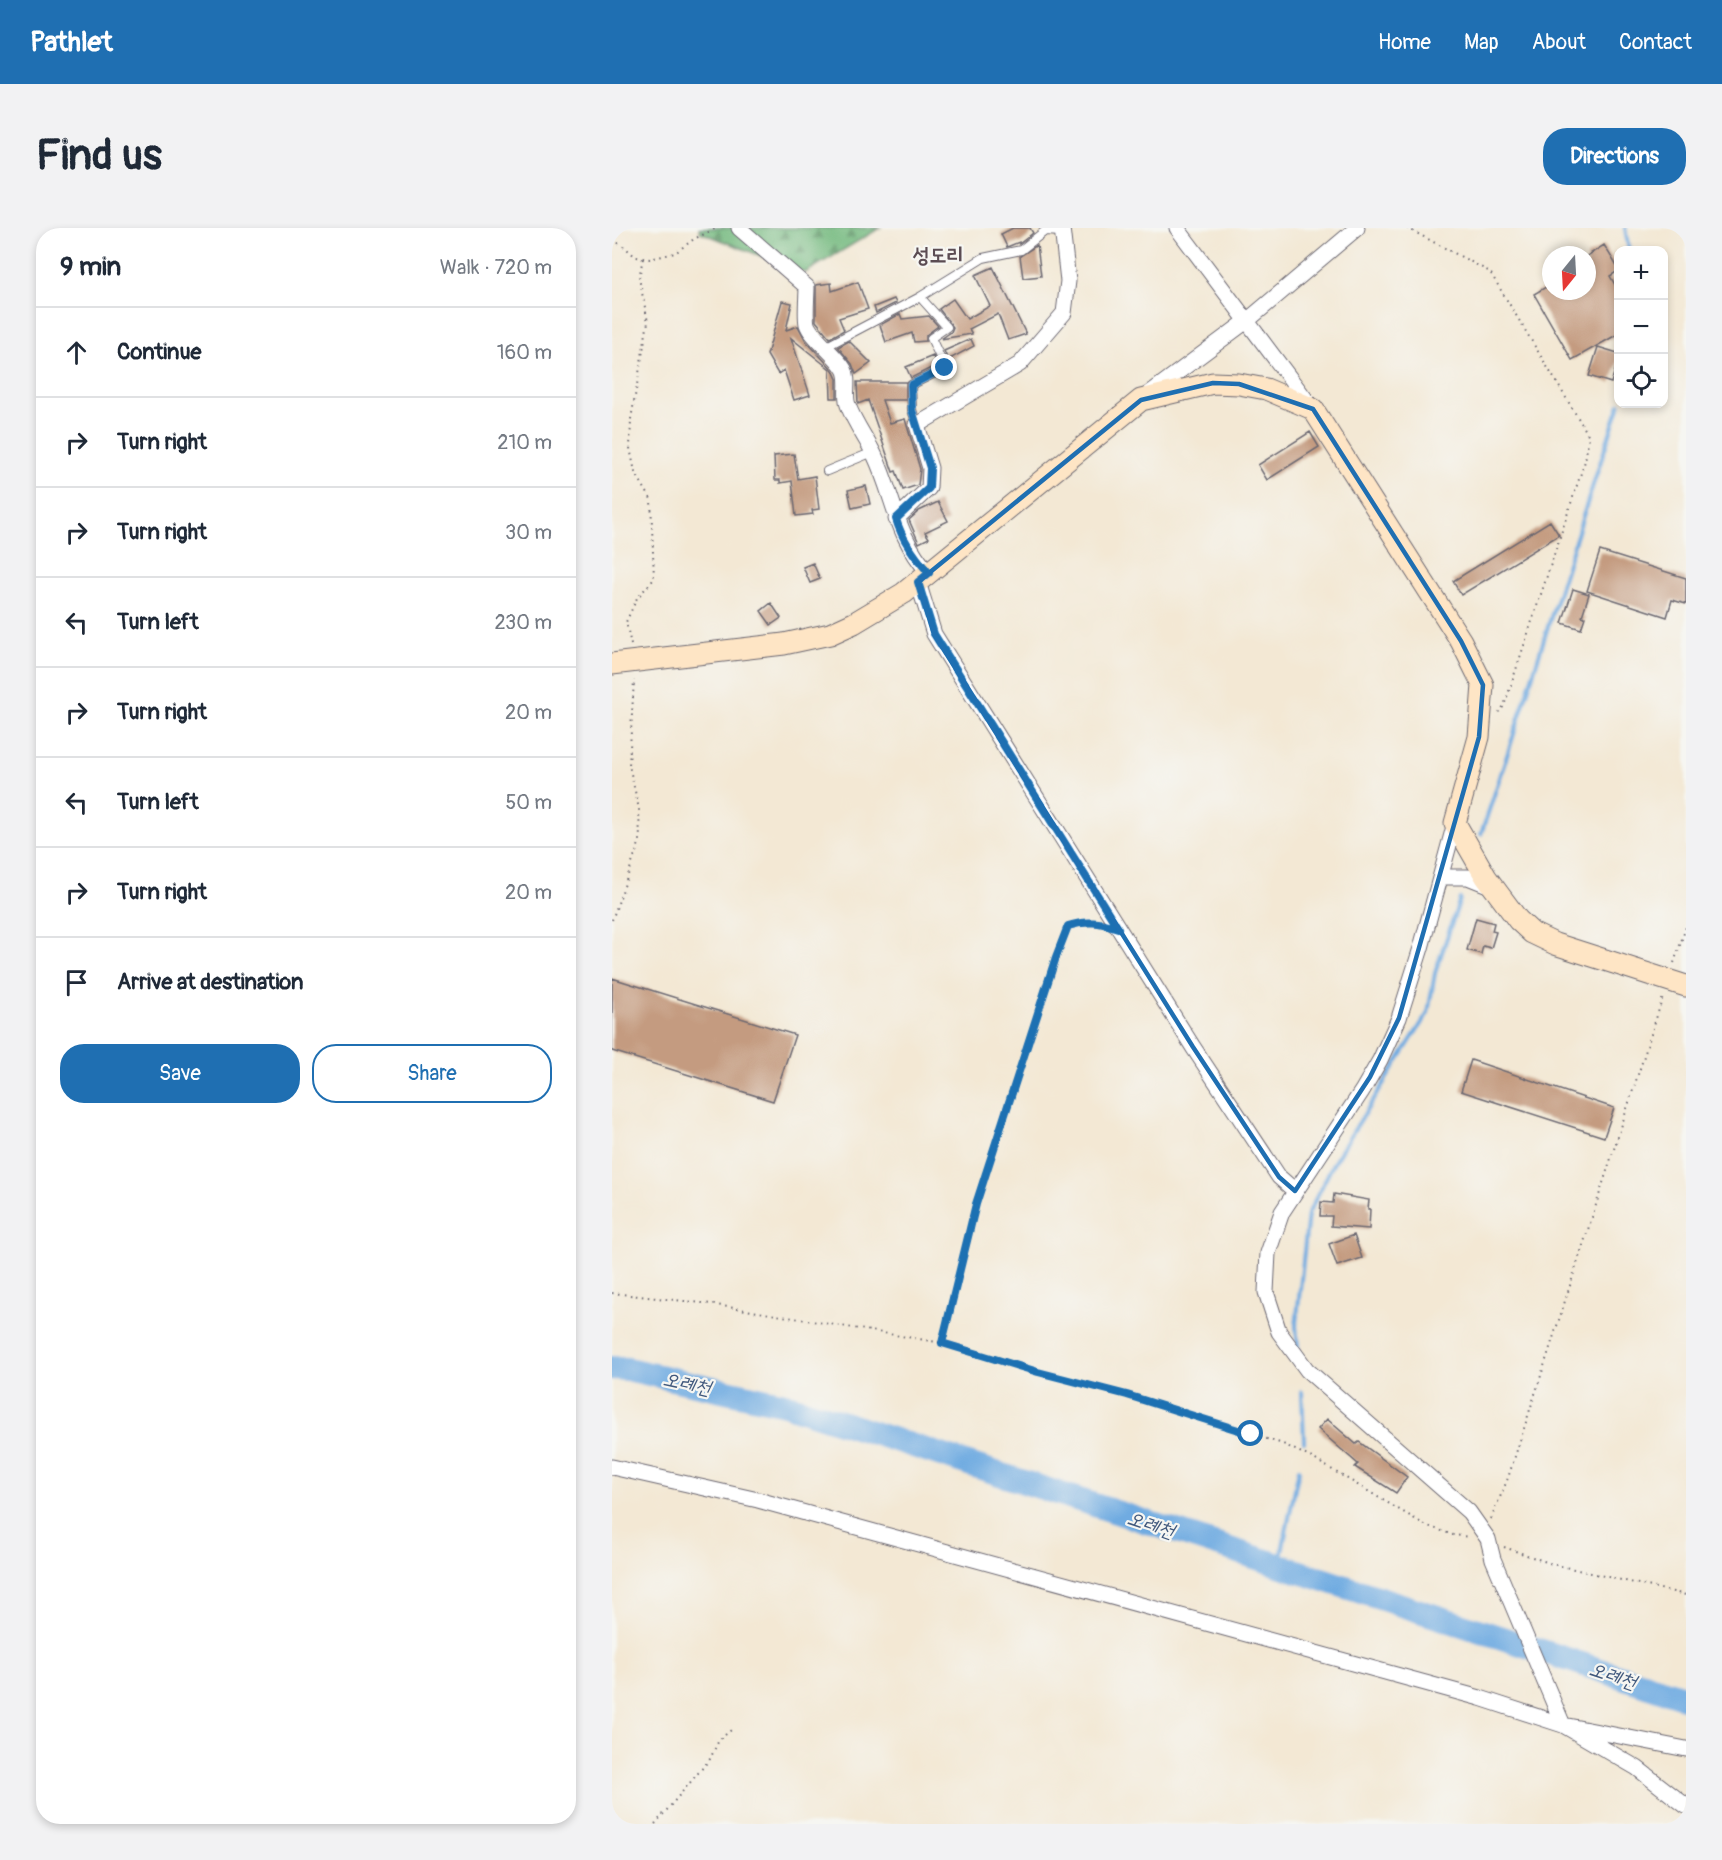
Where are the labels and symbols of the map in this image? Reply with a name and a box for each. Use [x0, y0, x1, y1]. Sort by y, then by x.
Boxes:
district label: 성도리 [913, 242, 963, 269]
north arrow [1542, 246, 1596, 300]
route end [931, 354, 957, 380]
water label: 오례천 [661, 1366, 715, 1401]
route start [1237, 1420, 1263, 1446]
water label: 오례천 [1124, 1505, 1179, 1544]
water label: 오례천 [1586, 1656, 1641, 1695]

